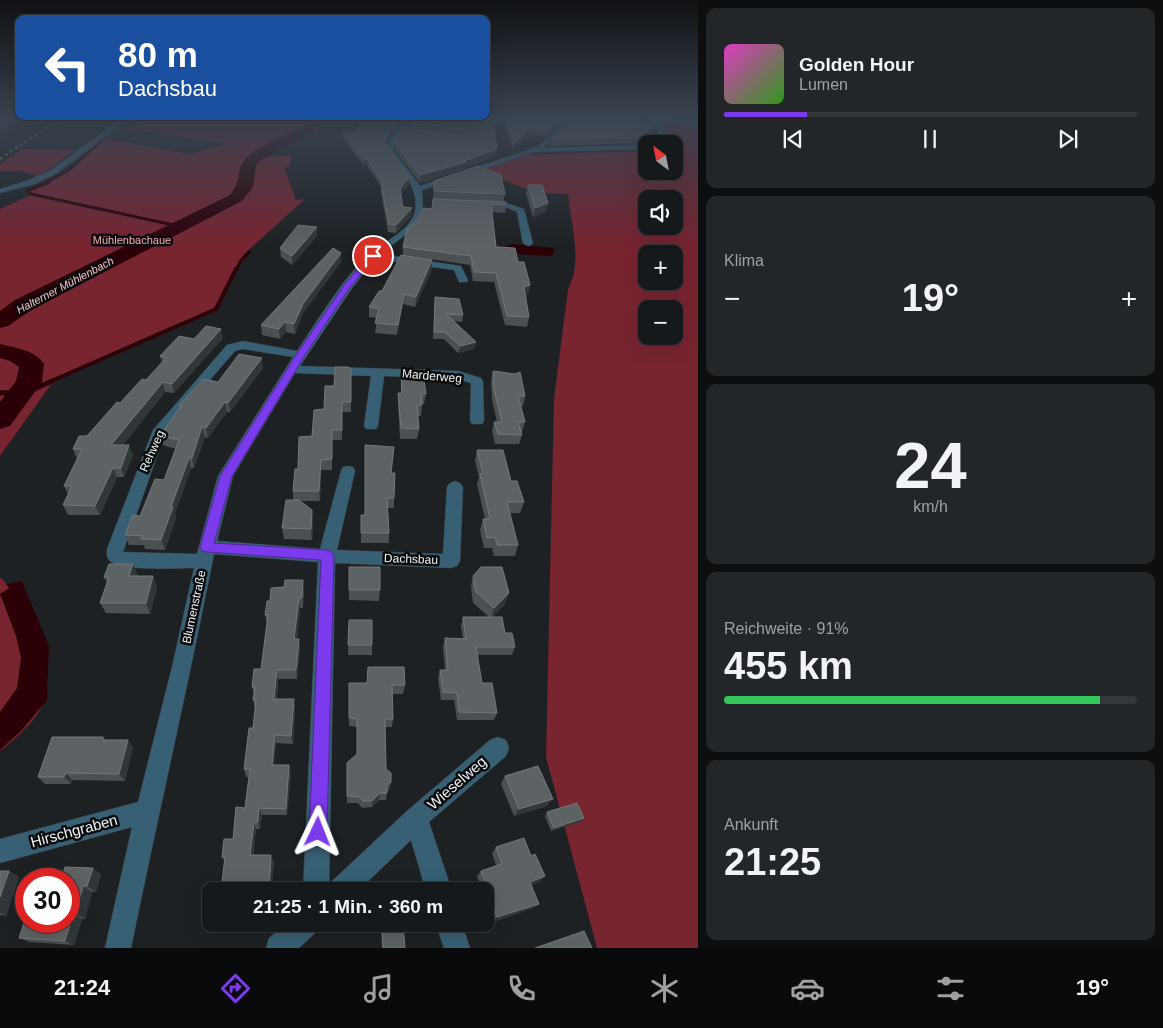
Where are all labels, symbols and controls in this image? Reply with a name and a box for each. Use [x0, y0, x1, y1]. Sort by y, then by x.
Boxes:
icon: left [35, 35, 100, 100]
text: 80 m [118, 35, 198, 74]
text: Golden Hour [799, 54, 914, 75]
text: Dachsbau [118, 76, 217, 101]
text: Lumen [799, 76, 848, 93]
icon: previous [779, 125, 807, 153]
icon: pause [916, 125, 944, 153]
icon: next [1054, 125, 1082, 153]
north arrow [638, 135, 682, 180]
map controls [638, 135, 683, 345]
button: sound [638, 190, 683, 235]
park label: Mühlenbachaue [93, 234, 171, 246]
pin [352, 235, 394, 277]
icon: arrive [359, 242, 387, 270]
button: + [638, 245, 683, 290]
text: Klima [724, 252, 764, 269]
water label: Halterner Mühlenbach [14, 254, 116, 316]
text: 19° [902, 277, 959, 319]
text: − [724, 283, 740, 314]
text: + [1121, 283, 1137, 314]
button: − [638, 300, 683, 345]
street label: Marderweg [401, 366, 463, 386]
street label: Rehweg [137, 428, 167, 474]
text: 24 [894, 429, 967, 502]
text: km/h [913, 498, 948, 515]
street label: Dachsbau [384, 551, 438, 567]
street label: Blumenstraße [179, 569, 209, 645]
text: Reichweite · 91% [724, 620, 849, 637]
text: 455 km [724, 645, 853, 687]
street label: Wieselweg [424, 752, 490, 813]
position arrow [291, 805, 343, 857]
street label: Hirschgraben [29, 811, 119, 850]
text: Ankunft [724, 816, 778, 833]
text: 21:25 [724, 841, 821, 883]
speed limit sign: 30 [15, 868, 80, 933]
text: 21:25 · 1 Min. · 360 m [253, 896, 443, 917]
icon: directions [218, 971, 253, 1006]
icon: music [361, 971, 396, 1006]
icon: phone [504, 971, 539, 1006]
icon: climate [647, 971, 682, 1006]
icon: car [790, 971, 825, 1006]
icon: filters [933, 971, 968, 1006]
text: 21:24 [54, 975, 110, 1000]
text: 19° [1076, 975, 1109, 1000]

